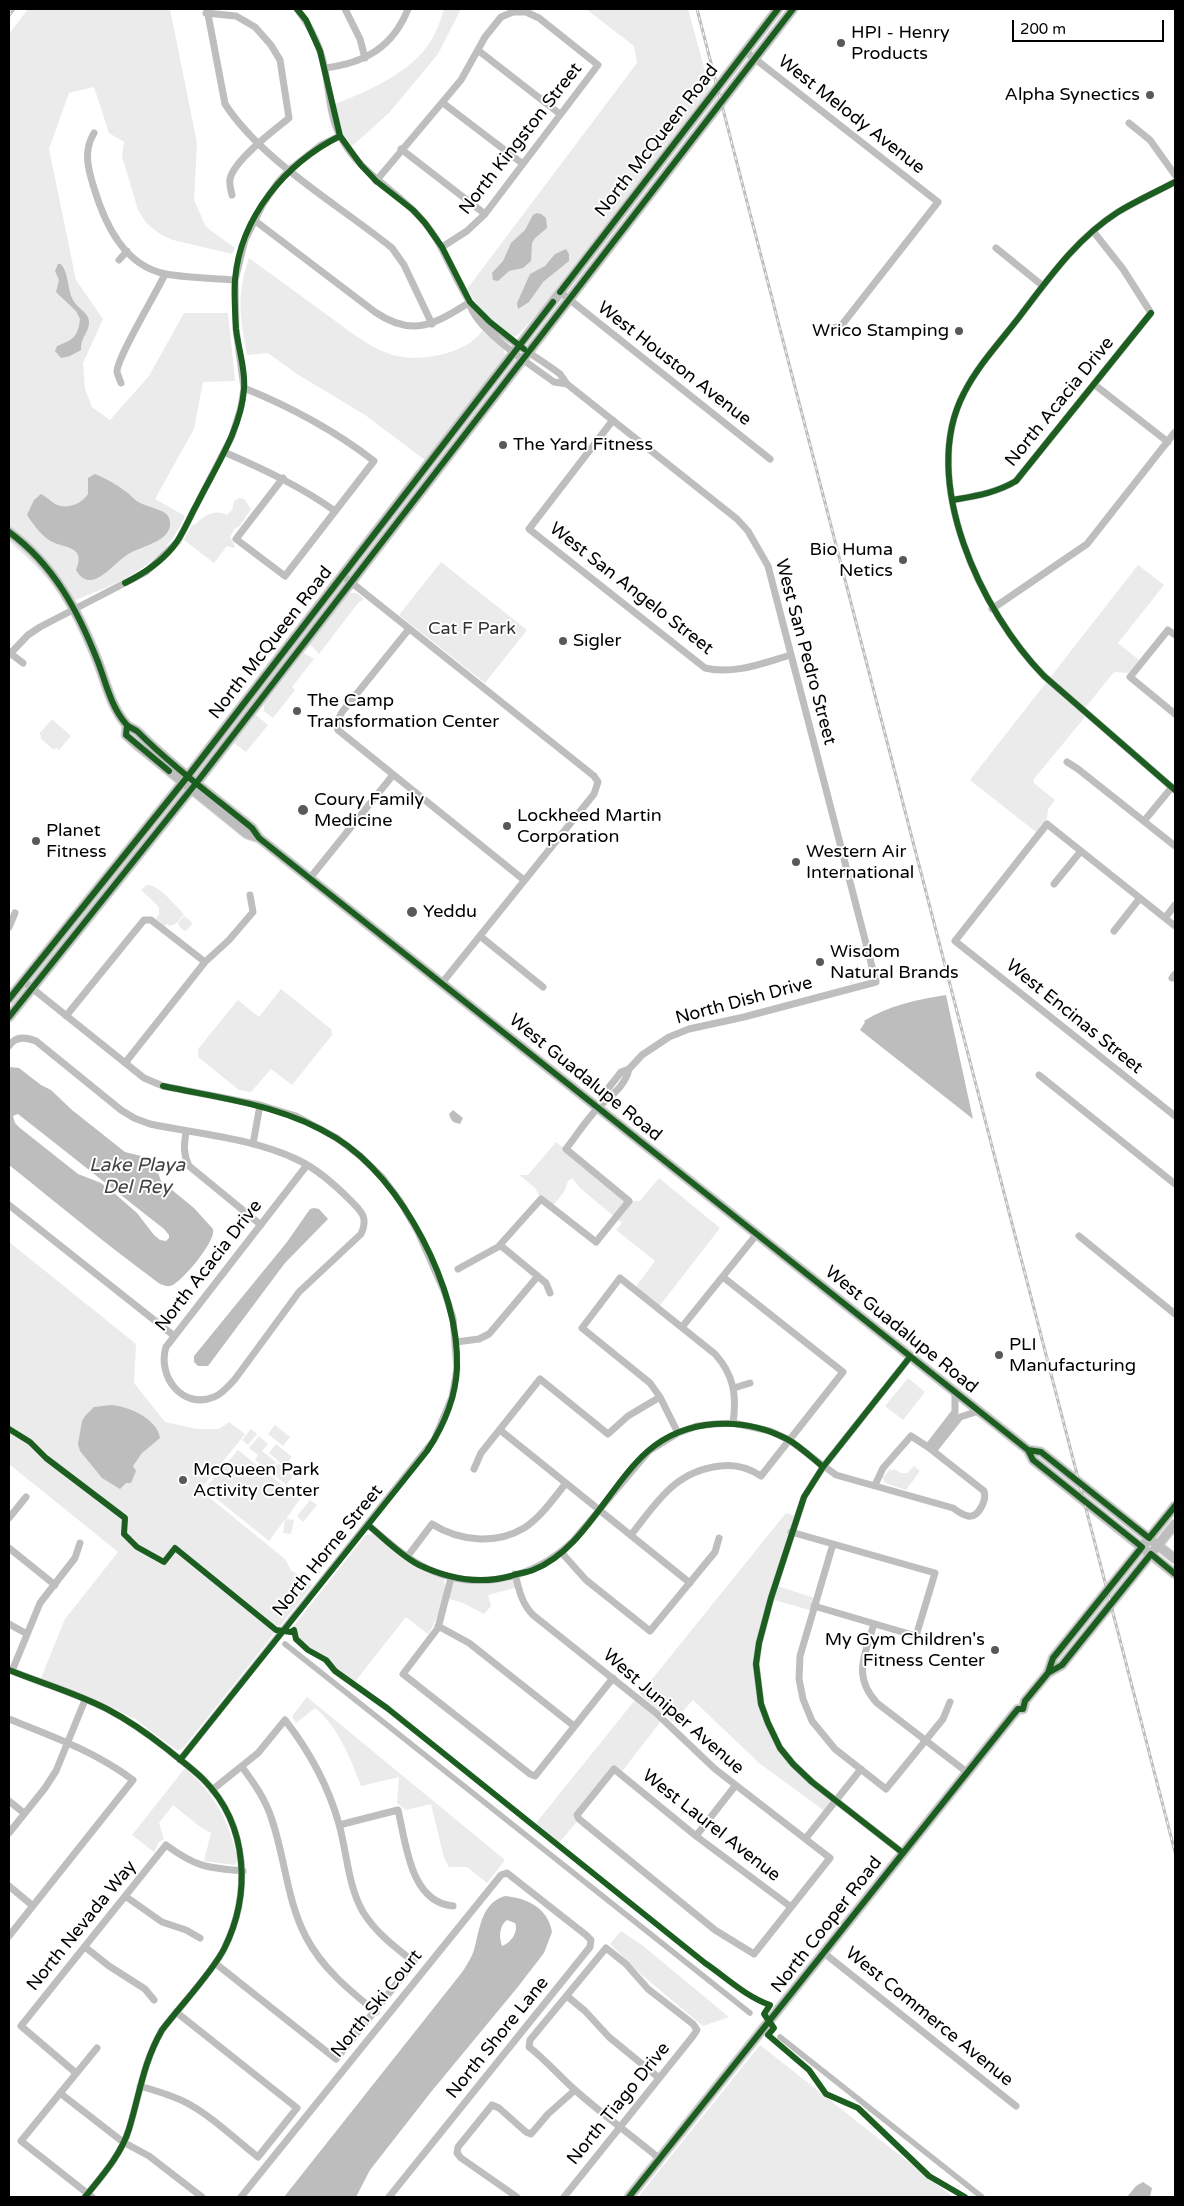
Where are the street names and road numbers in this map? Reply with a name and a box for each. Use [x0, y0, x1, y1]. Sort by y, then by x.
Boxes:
street label: West Melody Avenue [773, 51, 929, 179]
street label: North Kingston Street [455, 59, 587, 219]
street label: North McQueen Road [591, 60, 723, 222]
street label: West Houston Avenue [593, 297, 755, 431]
street label: North Acacia Drive [1001, 333, 1119, 471]
street label: West San Angelo Street [545, 518, 717, 660]
street label: West San Pedro Street [770, 557, 840, 747]
street label: North McQueen Road [205, 562, 337, 724]
street label: West Encinas Street [1001, 955, 1147, 1079]
street label: North Dish Drive [673, 972, 815, 1030]
street label: West Guadalupe Road [504, 1010, 666, 1146]
street label: North Acacia Drive [151, 1196, 267, 1336]
street label: West Guadalupe Road [820, 1262, 982, 1398]
street label: North Horne Street [268, 1481, 388, 1621]
street label: West Juniper Avenue [598, 1645, 748, 1779]
street label: West Laurel Avenue [638, 1765, 784, 1887]
street label: North Cooper Road [767, 1853, 887, 1997]
street label: North Nevada Way [23, 1856, 141, 1996]
street label: West Commerce Avenue [841, 1943, 1017, 2091]
street label: North Ski Court [327, 1946, 427, 2062]
street label: North Shore Lane [442, 1973, 554, 2103]
street label: North Tiago Drive [563, 2038, 675, 2170]

